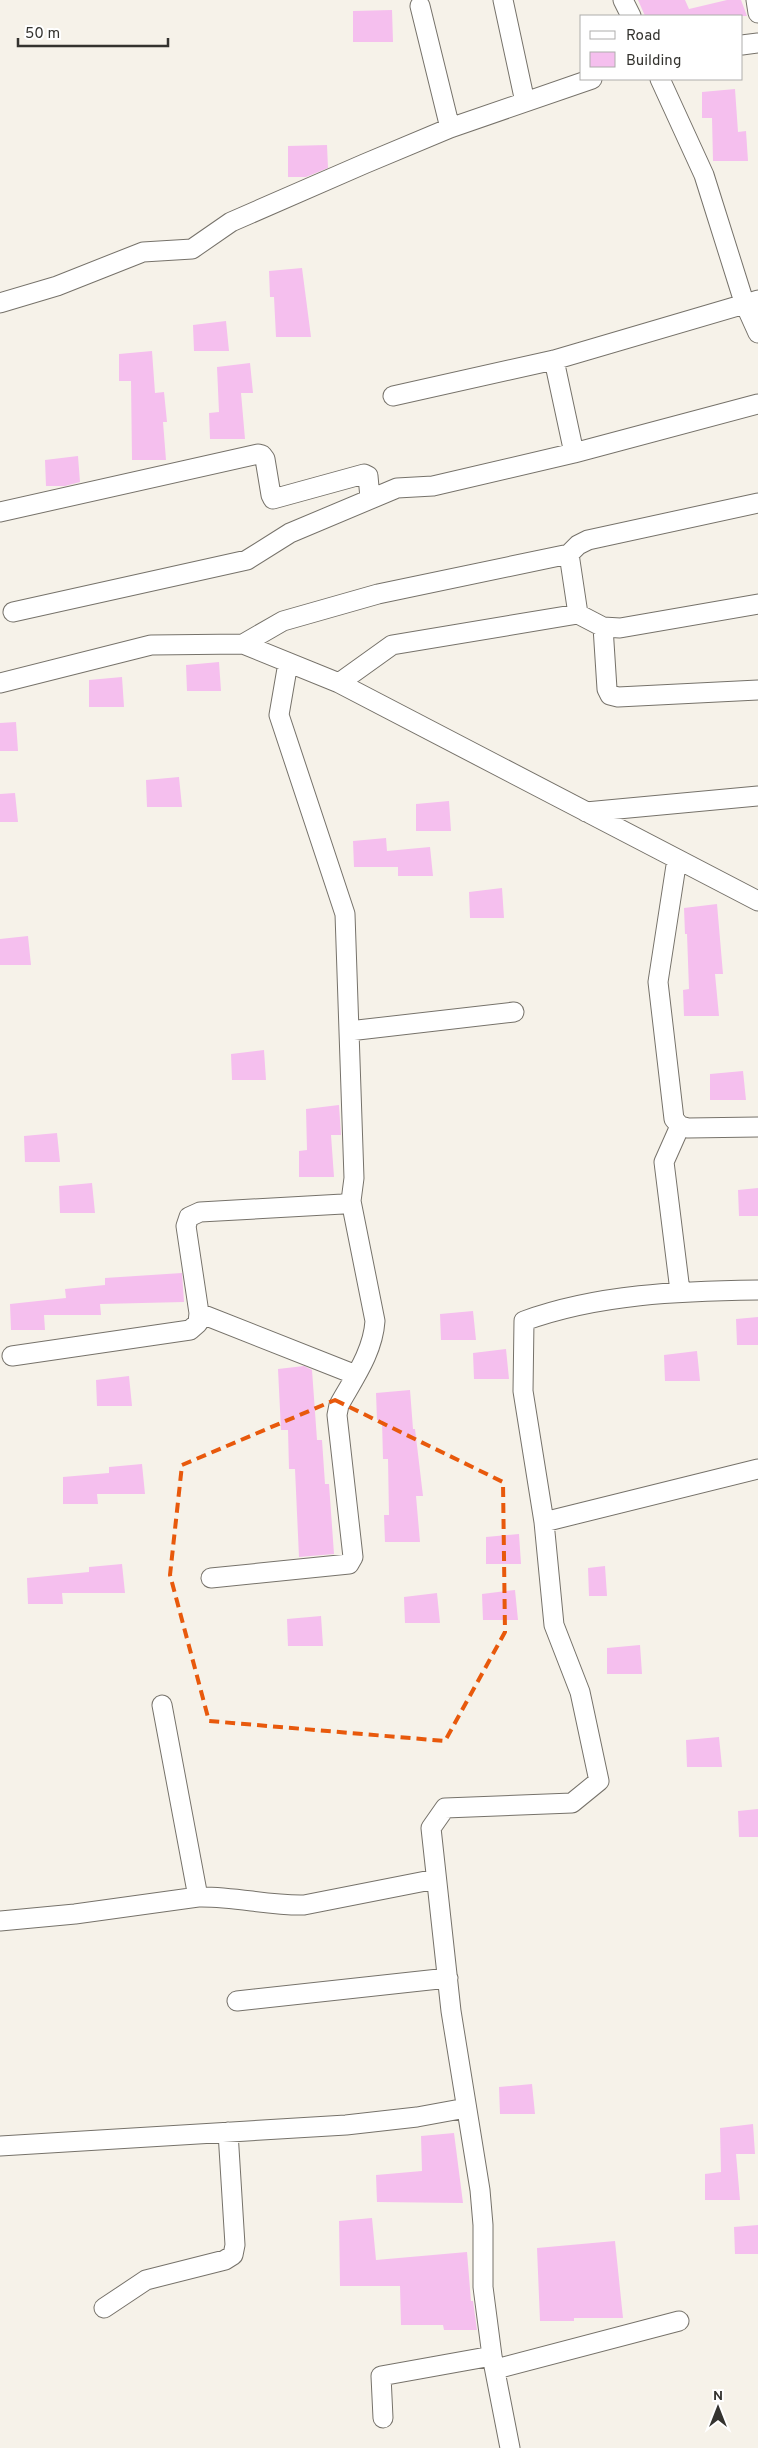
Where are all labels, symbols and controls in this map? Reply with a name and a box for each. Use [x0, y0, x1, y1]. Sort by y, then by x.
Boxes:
scale bar [18, 15, 168, 47]
legend [580, 15, 743, 80]
text: 50 m [25, 25, 60, 44]
text: Road [626, 27, 661, 46]
text: Building [626, 52, 681, 71]
north arrow [693, 2383, 743, 2433]
text: N [713, 2388, 723, 2405]

